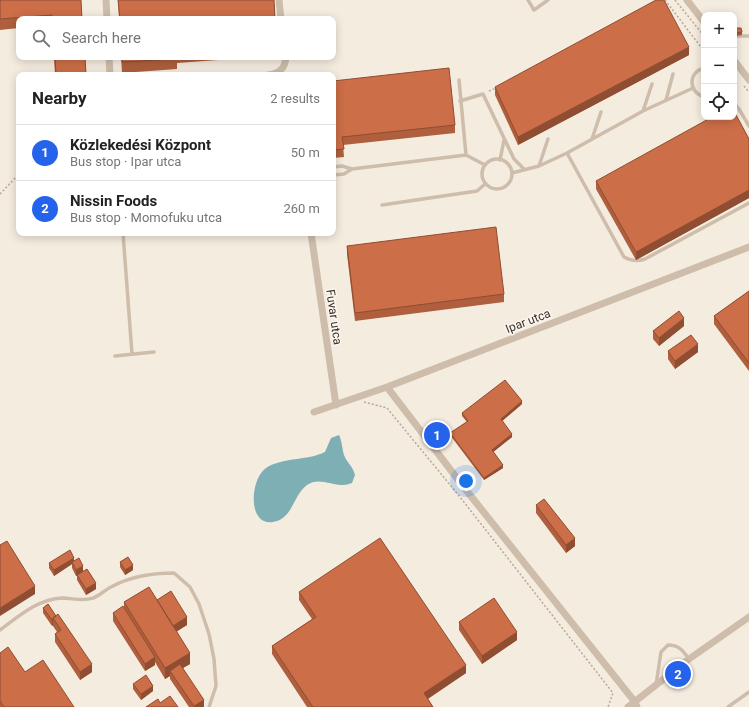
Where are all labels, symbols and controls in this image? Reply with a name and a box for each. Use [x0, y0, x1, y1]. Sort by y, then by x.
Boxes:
map controls [701, 12, 737, 120]
button: + [701, 12, 737, 48]
search box [16, 16, 336, 60]
icon: search [30, 27, 52, 49]
text: Search here [62, 29, 141, 47]
button: − [701, 48, 737, 84]
button: locate [701, 84, 737, 120]
text: Nearby [32, 88, 87, 108]
text: 2 results [270, 91, 320, 106]
text: Közlekedési Központ [70, 136, 211, 154]
text: 1 [41, 145, 49, 160]
text: 50 m [291, 145, 320, 160]
text: Bus stop · Ipar utca [70, 154, 181, 169]
text: Nissin Foods [70, 192, 157, 210]
text: 2 [41, 201, 49, 216]
text: 260 m [283, 201, 320, 216]
text: Bus stop · Momofuku utca [70, 210, 222, 225]
street label: Fuvar utca [323, 288, 345, 346]
street label: Ipar utca [504, 306, 552, 336]
pin: 1 [424, 420, 450, 450]
your location [456, 471, 476, 491]
pin: 2 [665, 659, 691, 689]

